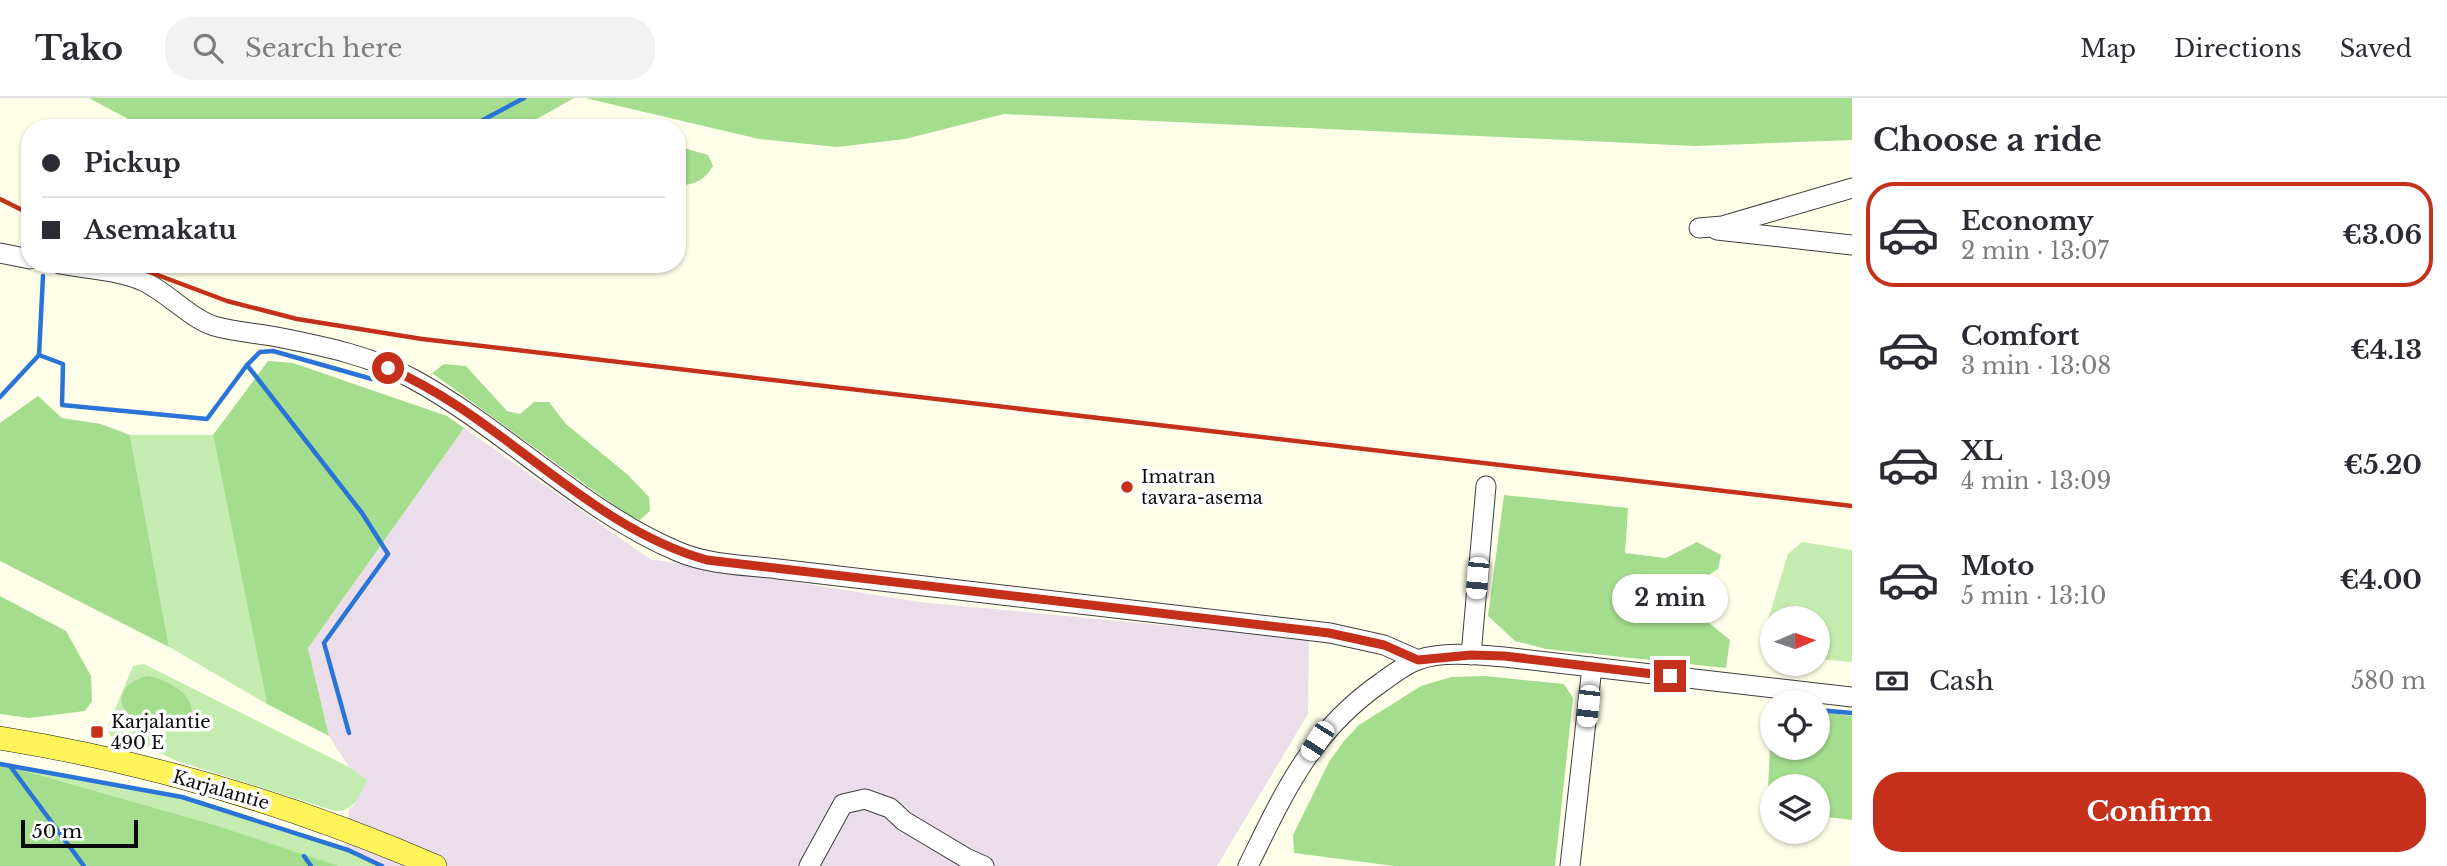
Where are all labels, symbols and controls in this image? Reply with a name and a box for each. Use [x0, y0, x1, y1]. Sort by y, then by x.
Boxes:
search box [165, 17, 655, 80]
text: Tako [35, 28, 123, 69]
icon: search [189, 29, 227, 67]
text: Search here [245, 32, 402, 64]
text: Map [2080, 34, 2136, 63]
text: Directions [2174, 34, 2302, 63]
text: Saved [2340, 34, 2412, 63]
text: Choose a ride [1873, 120, 2102, 160]
text: Pickup [84, 147, 181, 179]
icon: car [1877, 203, 1940, 266]
text: Economy [1961, 205, 2094, 237]
text: Asemakatu [84, 214, 237, 246]
text: €3.06 [2342, 219, 2422, 251]
text: 2 min · 13:07 [1961, 237, 2109, 265]
icon: car [1877, 318, 1940, 381]
text: Comfort [1961, 320, 2079, 352]
text: €4.13 [2350, 334, 2422, 366]
route start [372, 352, 404, 384]
text: 3 min · 13:08 [1961, 352, 2111, 380]
icon: car [1877, 433, 1940, 496]
text: XL [1961, 435, 2003, 467]
text: €5.20 [2343, 449, 2422, 481]
place label: Imatran tavara-asema [1141, 466, 1263, 509]
text: 4 min · 13:09 [1961, 467, 2111, 495]
marker: Imatran tavara-asema [1119, 479, 1135, 495]
icon: car [1877, 548, 1940, 611]
text: Moto [1961, 550, 2034, 582]
car [1465, 556, 1490, 600]
text: €4.00 [2339, 564, 2422, 596]
callout: 2 min [1612, 574, 1728, 624]
text: 5 min · 13:10 [1961, 582, 2106, 610]
text: 2 min [1634, 584, 1706, 612]
north arrow [1760, 606, 1830, 676]
map controls [1760, 606, 1830, 844]
route end [1654, 660, 1686, 692]
icon: cash [1873, 662, 1911, 700]
text: Cash [1929, 665, 1994, 697]
text: 580 m [2351, 667, 2426, 695]
car [1576, 684, 1601, 728]
button: locate [1760, 690, 1830, 760]
place label: Karjalantie 490 E [111, 711, 211, 754]
car [1297, 718, 1338, 764]
marker: Karjalantie 490 E [89, 724, 105, 740]
street label: Karjalantie [170, 766, 272, 814]
button: Confirm [1873, 772, 2426, 852]
button: layers [1760, 774, 1830, 844]
scale bar [21, 817, 138, 849]
text: 50 m [32, 820, 82, 843]

